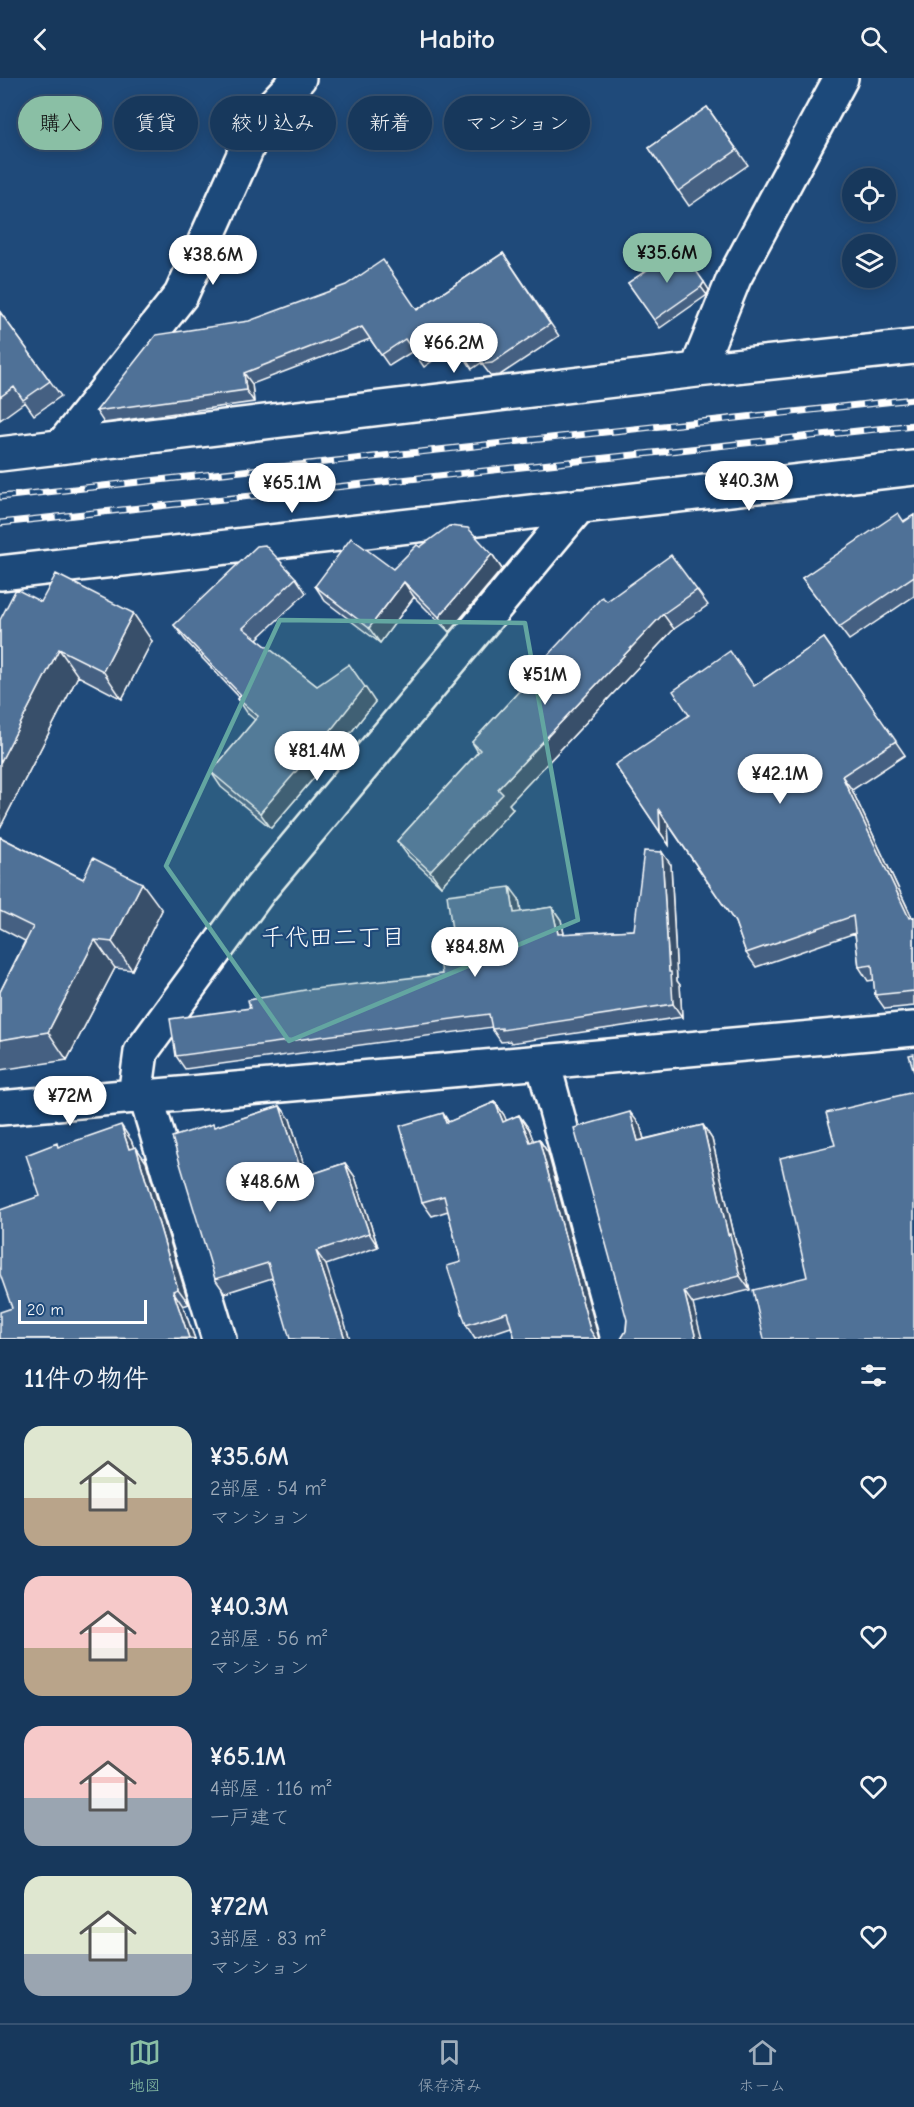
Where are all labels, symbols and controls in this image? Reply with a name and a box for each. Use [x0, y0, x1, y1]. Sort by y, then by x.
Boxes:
icon: back [24, 23, 57, 56]
icon: search [857, 23, 890, 56]
text: Habito [419, 24, 495, 55]
chip: 購入 [18, 96, 102, 150]
chip: 賃貸 [114, 96, 198, 150]
chip: 絞り込み [210, 96, 336, 150]
chip: 新着 [348, 96, 432, 150]
chip: マンション [444, 96, 590, 150]
map controls [842, 168, 896, 288]
button: locate [842, 168, 896, 222]
pin: ¥35.6M [618, 233, 716, 284]
button: layers [842, 234, 896, 288]
pin: ¥38.6M [164, 235, 262, 286]
text: ¥35.6M [637, 241, 697, 264]
text: ¥38.6M [183, 243, 243, 266]
pin: ¥66.2M [405, 323, 503, 374]
text: ¥66.2M [424, 331, 484, 354]
pin: ¥40.3M [700, 461, 798, 512]
pin: ¥65.1M [243, 463, 341, 514]
text: ¥40.3M [719, 469, 779, 492]
text: ¥65.1M [263, 471, 321, 494]
pin: ¥51M [509, 655, 581, 706]
text: ¥51M [523, 663, 567, 686]
pin: ¥81.4M [268, 731, 366, 782]
text: ¥81.4M [288, 739, 346, 762]
pin: ¥42.1M [731, 754, 829, 805]
text: ¥42.1M [752, 762, 808, 785]
district label: 千代田二丁目 [261, 923, 405, 951]
pin: ¥84.8M [426, 927, 524, 978]
text: ¥84.8M [445, 935, 505, 958]
pin: ¥72M [34, 1076, 106, 1127]
text: ¥72M [48, 1084, 92, 1107]
pin: ¥48.6M [221, 1162, 319, 1213]
text: ¥48.6M [240, 1170, 300, 1193]
scale bar [18, 1297, 147, 1324]
text: 20 m [27, 1301, 64, 1319]
icon: filters [857, 1359, 890, 1392]
text: 11件の物件 [24, 1364, 148, 1394]
text: ¥35.6M [210, 1442, 289, 1472]
icon: home [72, 1450, 144, 1522]
icon: heart [857, 1470, 890, 1503]
text: 2部屋 · 54 m² [210, 1477, 326, 1500]
text: マンション [210, 1506, 309, 1529]
text: ¥40.3M [210, 1592, 288, 1622]
icon: home [72, 1600, 144, 1672]
icon: heart [857, 1620, 890, 1653]
text: 2部屋 · 56 m² [210, 1627, 327, 1650]
text: マンション [210, 1656, 309, 1679]
text: ¥65.1M [210, 1742, 286, 1772]
icon: home [72, 1750, 144, 1822]
icon: heart [857, 1770, 890, 1803]
text: 4部屋 · 116 m² [210, 1777, 331, 1800]
text: 一戸建て [210, 1806, 290, 1829]
text: ¥72M [210, 1892, 268, 1922]
icon: home [72, 1900, 144, 1972]
icon: heart [857, 1920, 890, 1953]
text: 3部屋 · 83 m² [210, 1927, 326, 1950]
text: マンション [210, 1956, 309, 1979]
tab: 地図 [128, 2036, 161, 2096]
tab: 保存済み [418, 2036, 482, 2096]
tab: ホーム [738, 2036, 786, 2096]

